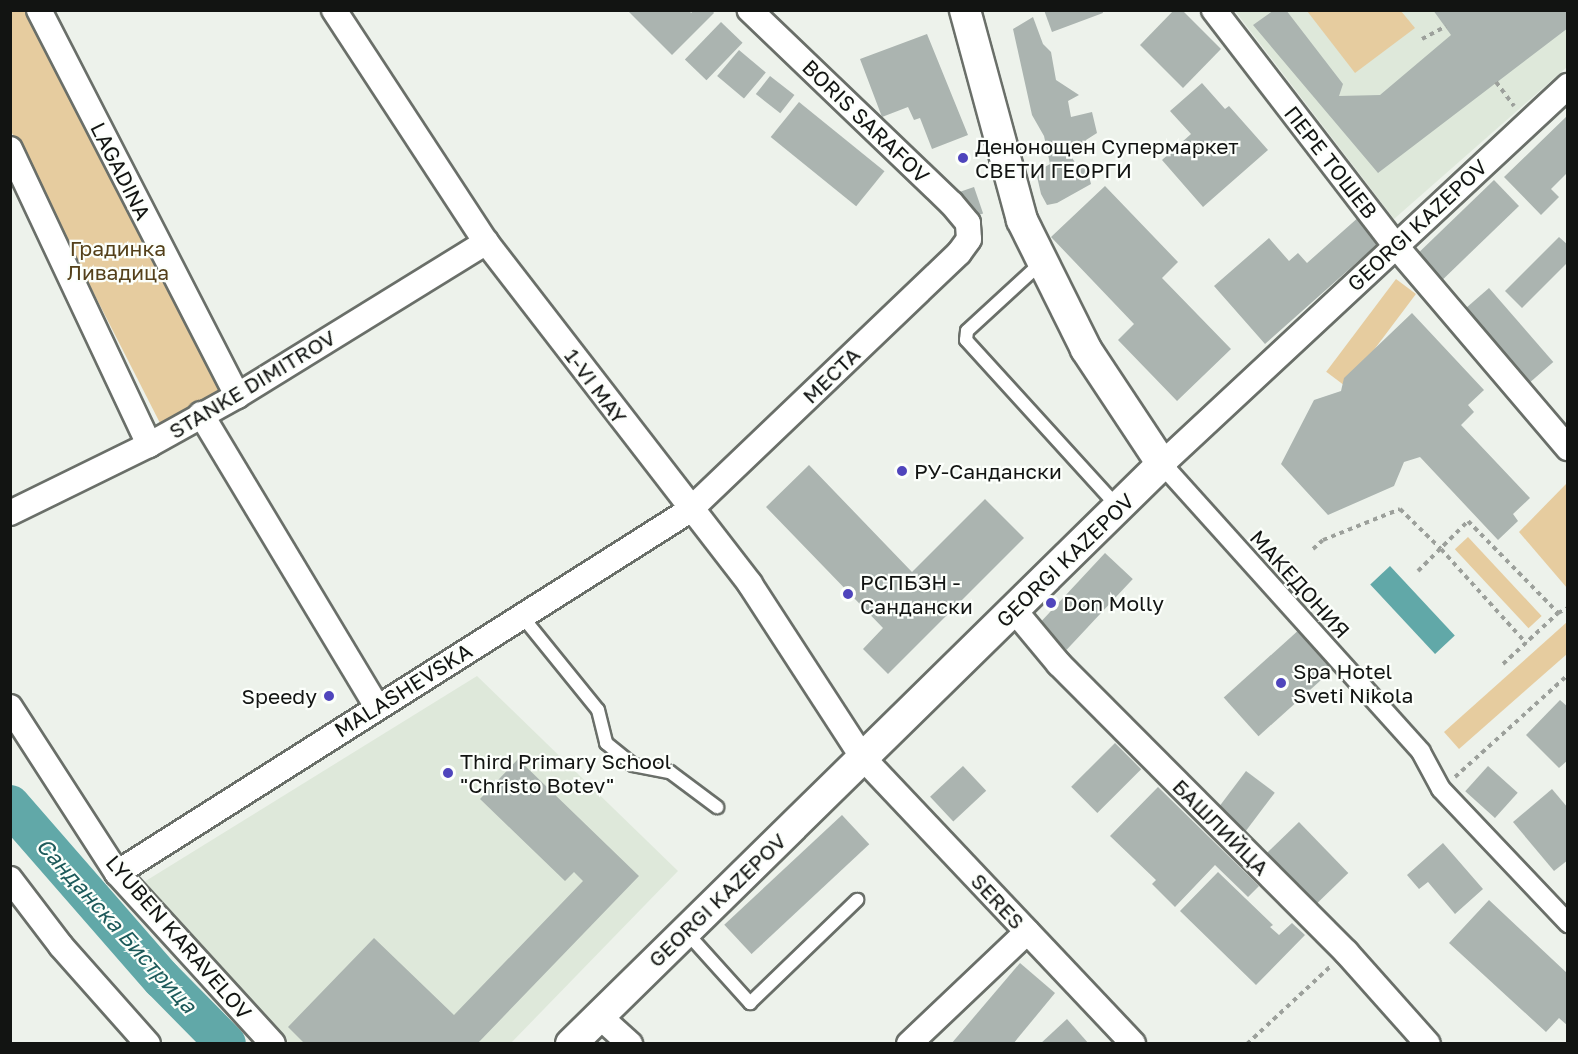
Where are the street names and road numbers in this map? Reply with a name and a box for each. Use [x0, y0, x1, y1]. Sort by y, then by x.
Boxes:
street label: BORIS SARAFOV [797, 54, 935, 188]
street label: ПЕРЕ ТОШЕВ [1279, 101, 1383, 223]
street label: LAGADINA [86, 118, 156, 224]
street label: GEORGI KAZEPOV [1342, 154, 1492, 296]
street label: STANKE DIMITROV [164, 324, 340, 444]
street label: МЕСТА [797, 342, 865, 408]
street label: 1-VI MAY [560, 343, 632, 429]
street label: GEORGI KAZEPOV [991, 488, 1139, 632]
street label: МАКЕДОНИЯ [1245, 525, 1355, 643]
street label: MALASHEVSKA [330, 638, 476, 742]
street label: БАШЛИЙЦА [1168, 774, 1274, 880]
street label: GEORGI KAZEPOV [643, 828, 791, 972]
street label: LYUBEN KARAVELOV [101, 850, 257, 1024]
street label: SERES [966, 868, 1030, 934]

